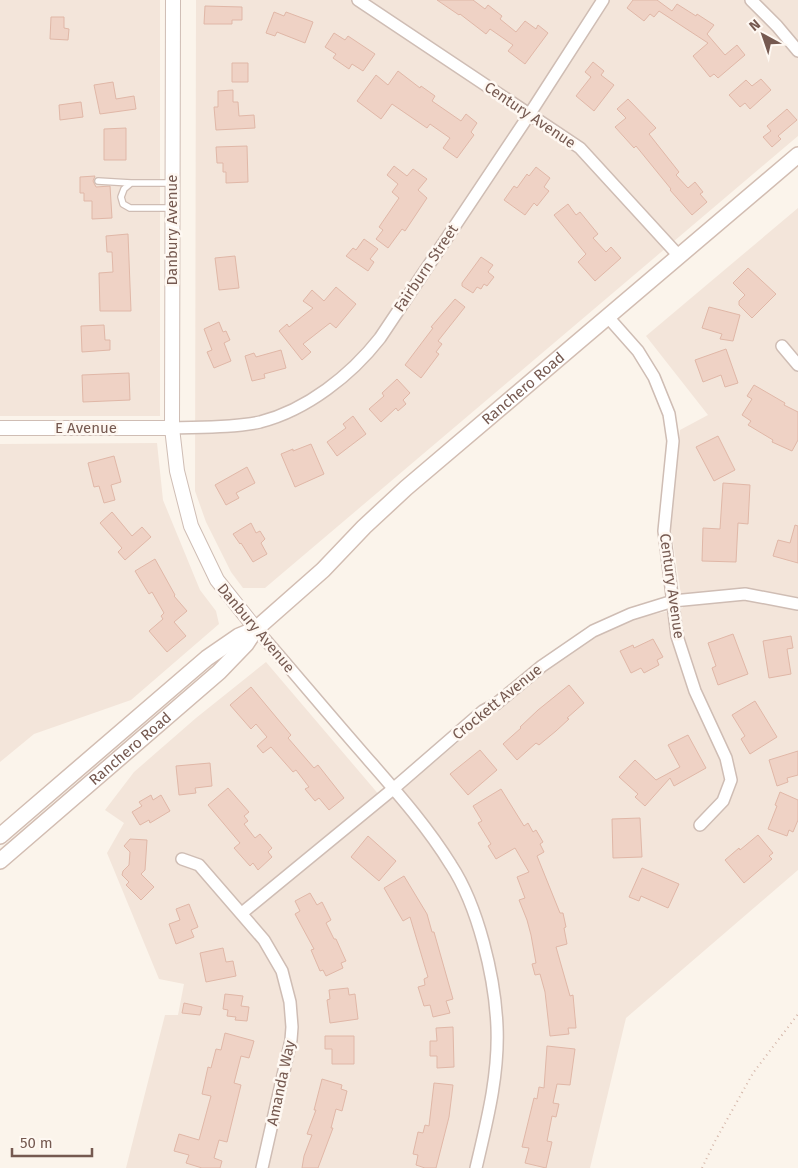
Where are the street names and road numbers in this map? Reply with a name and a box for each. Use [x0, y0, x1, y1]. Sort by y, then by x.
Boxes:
street label: Century Avenue [481, 78, 579, 152]
street label: Danbury Avenue [163, 174, 181, 286]
street label: Fairburn Street [390, 220, 462, 315]
street label: Ranchero Road [478, 348, 568, 429]
street label: E Avenue [55, 419, 117, 437]
street label: Century Avenue [656, 532, 688, 640]
street label: Danbury Avenue [213, 580, 299, 676]
street label: Crockett Avenue [449, 660, 545, 744]
street label: Ranchero Road [85, 708, 175, 789]
street label: Amanda Way [263, 1038, 299, 1127]

